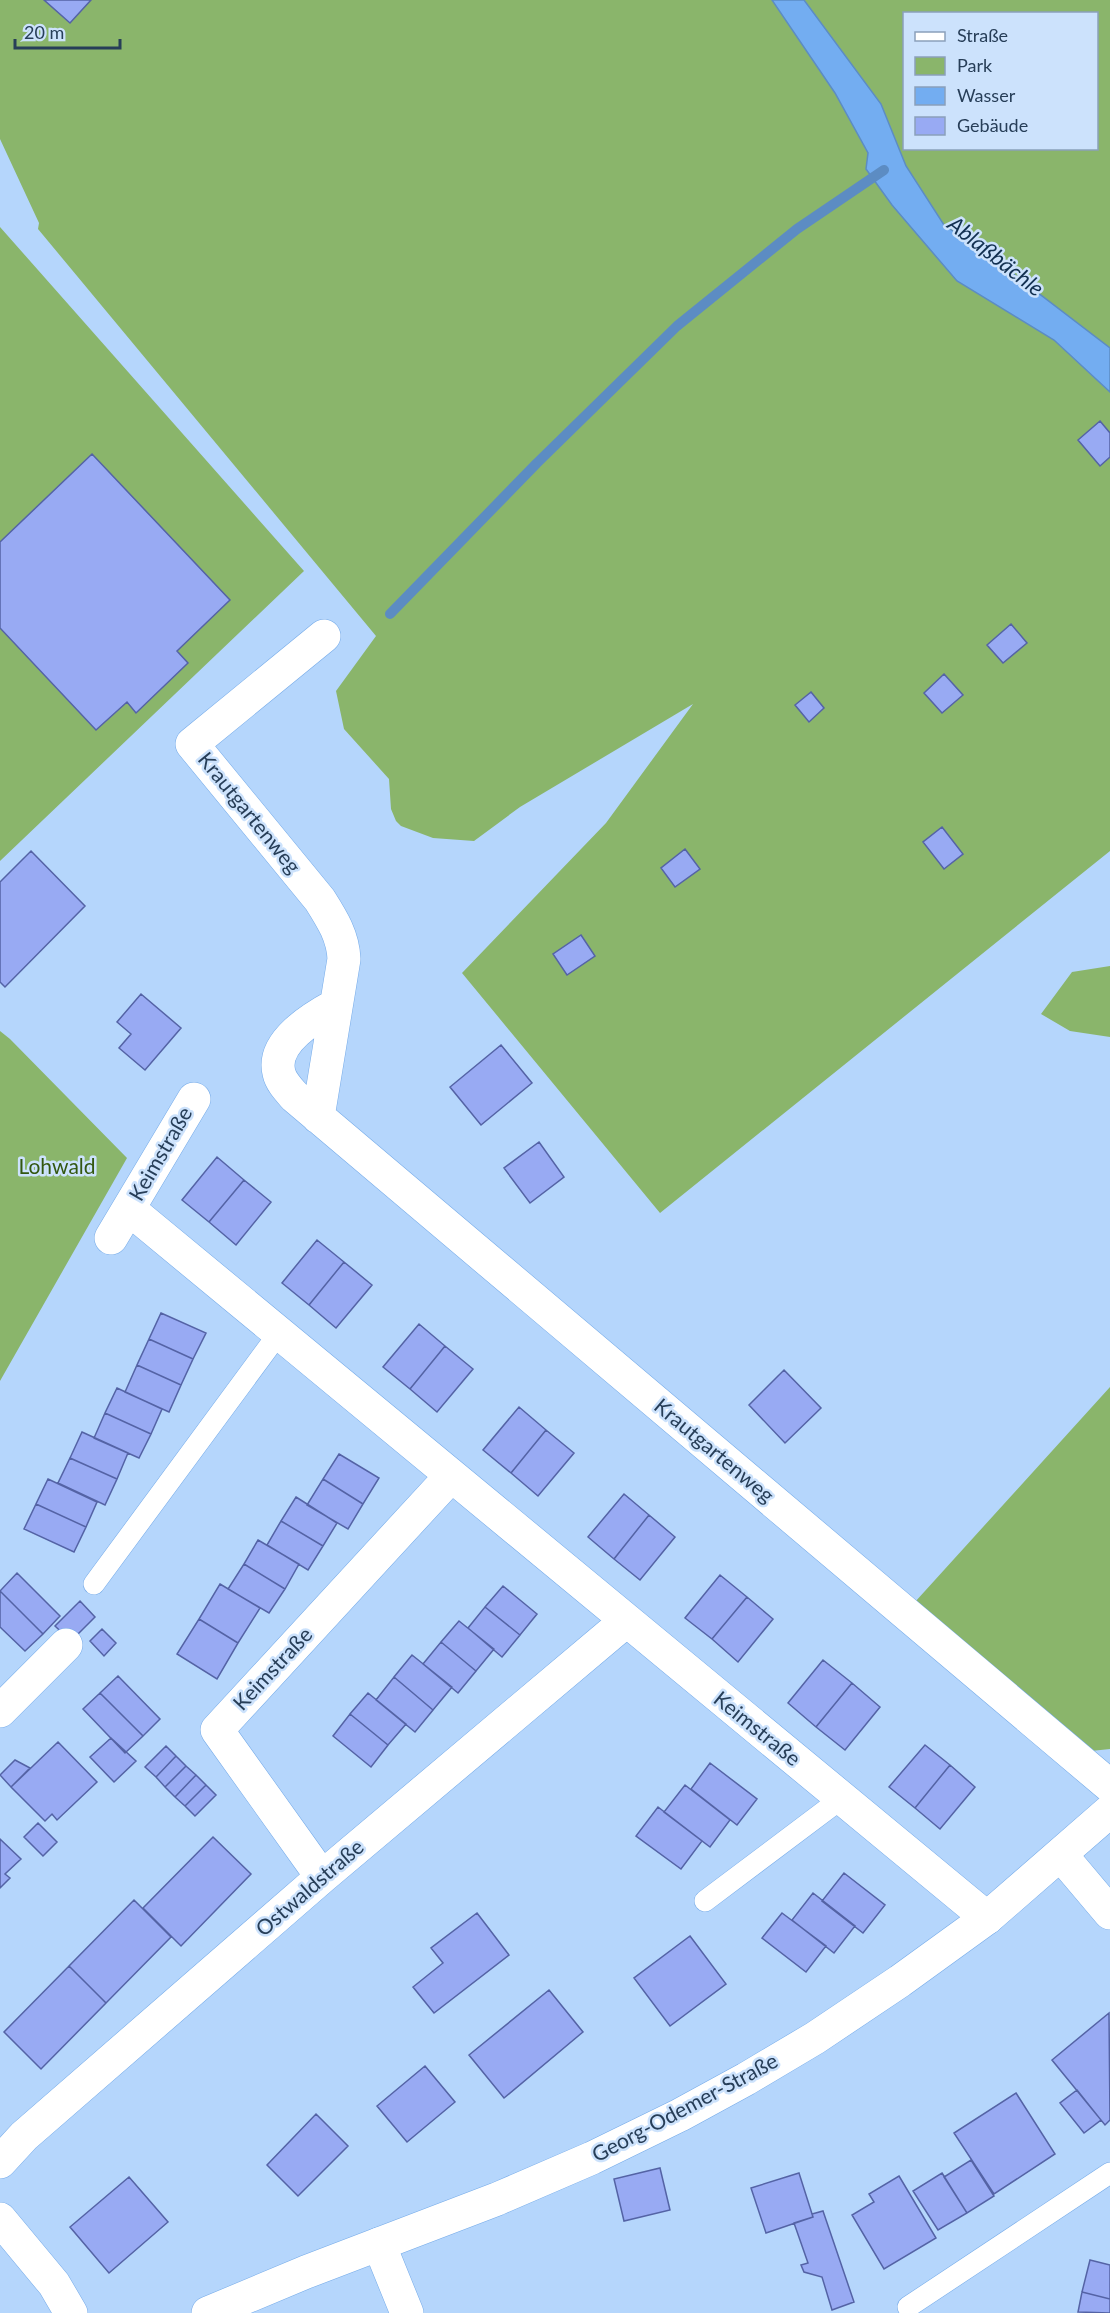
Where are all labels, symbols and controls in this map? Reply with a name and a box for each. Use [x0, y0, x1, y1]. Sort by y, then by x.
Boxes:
scale bar [15, 12, 120, 50]
legend [903, 12, 1098, 150]
text: 20 m [24, 21, 64, 43]
text: Straße [957, 24, 1008, 46]
text: Park [957, 54, 993, 76]
text: Wasser [957, 84, 1016, 106]
text: Gebäude [957, 114, 1028, 136]
water label: Ablaßbächle [942, 209, 1050, 301]
street label: Krautgartenweg [194, 746, 307, 878]
street label: Keimstraße [123, 1102, 197, 1205]
park label: Lohwald [18, 1153, 96, 1178]
street label: Krautgartenweg [650, 1392, 780, 1507]
street label: Keimstraße [227, 1621, 317, 1715]
street label: Keimstraße [710, 1685, 806, 1770]
street label: Ostwaldstraße [250, 1833, 368, 1940]
street label: Georg-Odemer-Straße [587, 2047, 781, 2166]

